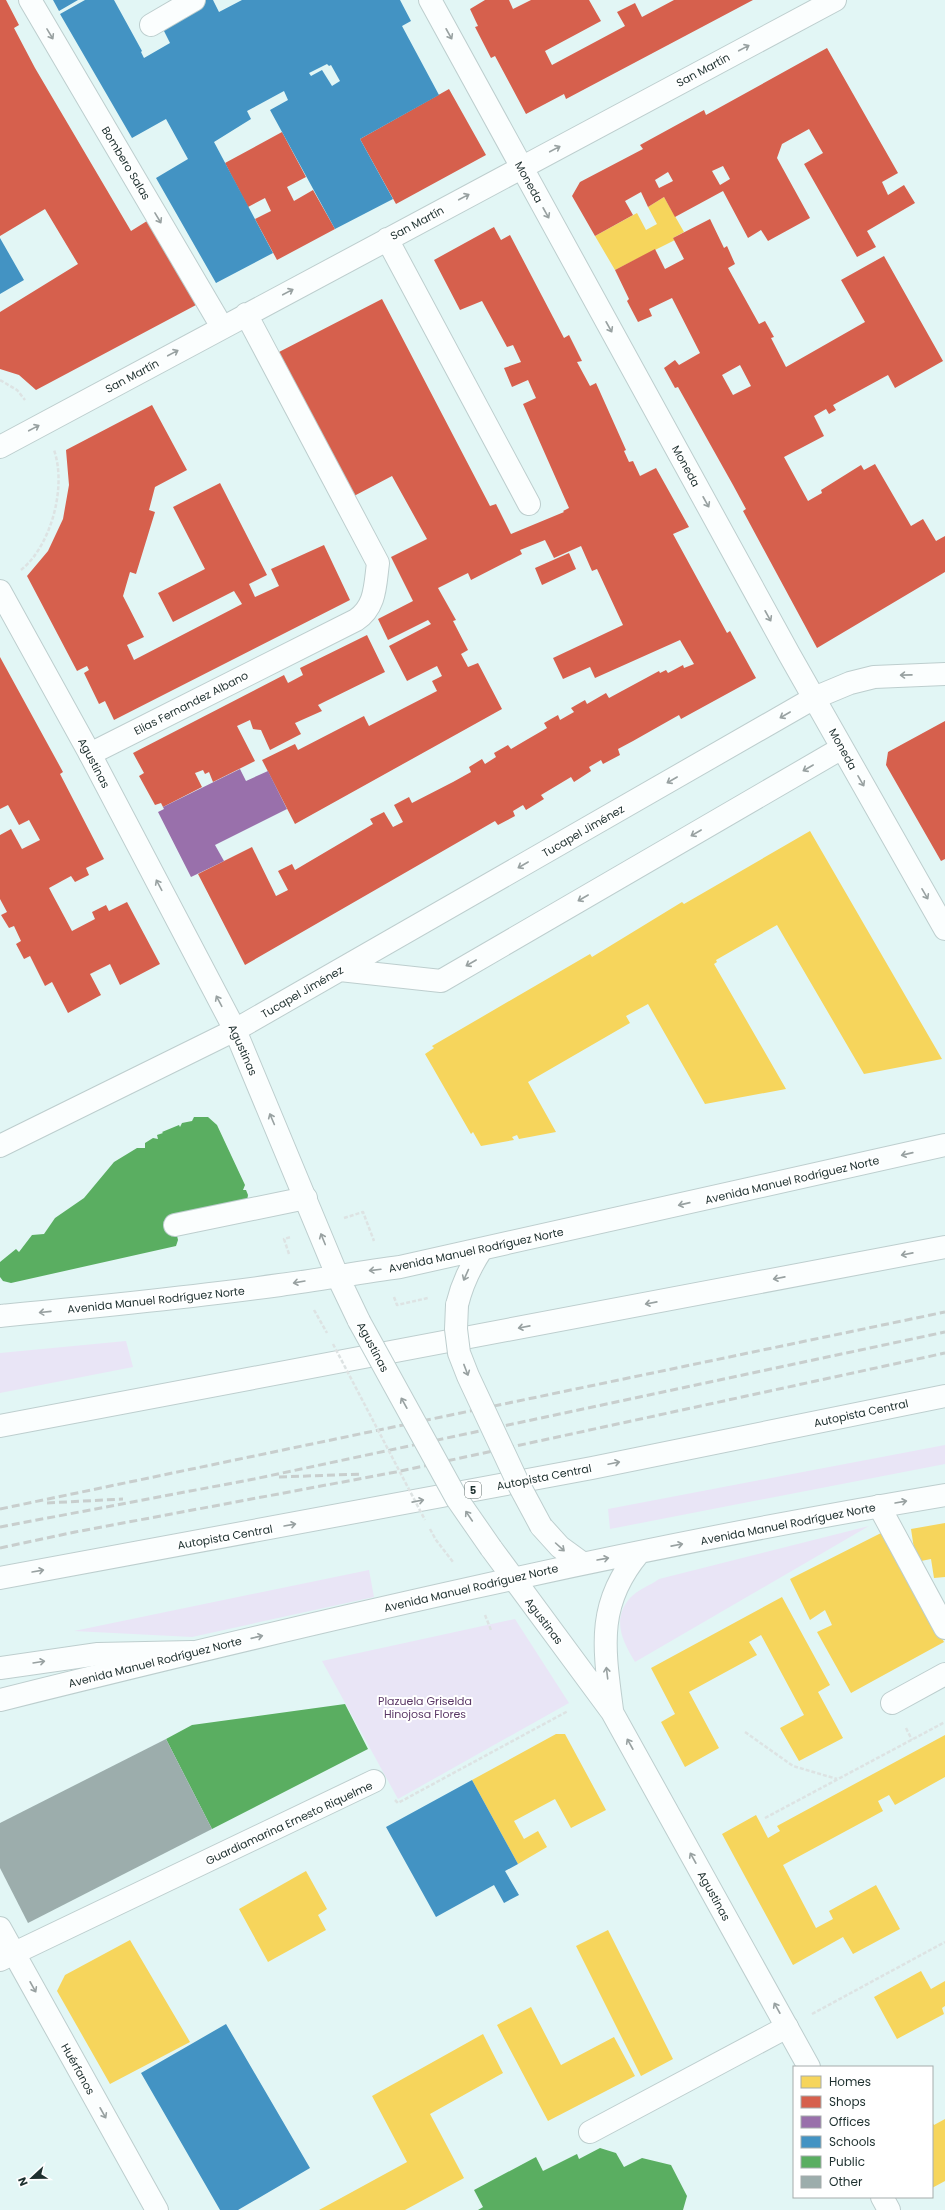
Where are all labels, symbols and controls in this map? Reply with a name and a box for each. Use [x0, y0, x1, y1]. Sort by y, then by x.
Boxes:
one-way arrow [46, 28, 54, 40]
one-way arrow [445, 28, 453, 40]
one-way arrow [738, 44, 750, 52]
street label: San Martín [673, 49, 733, 91]
street label: Bombero Salas [98, 123, 154, 203]
one-way arrow [549, 144, 561, 152]
street label: Moneda [511, 158, 547, 206]
one-way arrow [458, 193, 470, 201]
street label: San Martín [387, 202, 447, 244]
one-way arrow [543, 207, 551, 219]
one-way arrow [155, 212, 163, 224]
one-way arrow [282, 288, 294, 295]
one-way arrow [606, 321, 613, 333]
one-way arrow [167, 349, 179, 357]
street label: San Martín [102, 355, 162, 397]
one-way arrow [28, 424, 40, 431]
street label: Moneda [668, 442, 704, 490]
one-way arrow [702, 496, 710, 508]
one-way arrow [765, 610, 773, 622]
street label: Elias Fernandez Albano [131, 667, 251, 739]
one-way arrow [900, 671, 913, 678]
one-way arrow [779, 712, 791, 720]
street label: Moneda [825, 725, 861, 773]
street label: Agustinas [74, 735, 114, 791]
one-way arrow [803, 764, 815, 772]
one-way arrow [857, 775, 865, 787]
one-way arrow [666, 776, 678, 784]
street label: Tucapel Jiménez [539, 801, 627, 861]
one-way arrow [690, 830, 702, 838]
one-way arrow [517, 862, 529, 870]
one-way arrow [155, 880, 162, 892]
one-way arrow [922, 888, 929, 900]
one-way arrow [577, 895, 589, 903]
one-way arrow [465, 960, 477, 968]
street label: Tucapel Jiménez [258, 962, 346, 1022]
one-way arrow [215, 995, 222, 1007]
street label: Agustinas [225, 1022, 262, 1078]
one-way arrow [268, 1113, 276, 1125]
one-way arrow [901, 1150, 914, 1158]
street label: Avenida Manuel Rodríguez Norte [703, 1152, 881, 1208]
one-way arrow [678, 1200, 691, 1208]
street label: Avenida Manuel Rodríguez Norte [387, 1224, 565, 1276]
one-way arrow [318, 1233, 326, 1245]
one-way arrow [901, 1250, 914, 1258]
one-way arrow [369, 1266, 382, 1274]
one-way arrow [462, 1269, 469, 1281]
one-way arrow [773, 1275, 786, 1283]
one-way arrow [293, 1278, 306, 1286]
street label: Avenida Manuel Rodríguez Norte [66, 1283, 246, 1317]
one-way arrow [645, 1299, 658, 1307]
one-way arrow [39, 1308, 52, 1315]
street label: Agustinas [353, 1319, 393, 1375]
one-way arrow [517, 1323, 530, 1331]
one-way arrow [462, 1364, 470, 1376]
street label: Autopista Central [812, 1395, 910, 1431]
one-way arrow [399, 1398, 407, 1410]
one-way arrow [607, 1459, 620, 1467]
street label: Autopista Central [495, 1460, 593, 1494]
road number: 5 [465, 1482, 481, 1498]
one-way arrow [411, 1497, 424, 1505]
one-way arrow [894, 1498, 907, 1506]
street label: Avenida Manuel Rodríguez Norte [699, 1499, 877, 1549]
one-way arrow [465, 1511, 473, 1522]
street label: Autopista Central [176, 1521, 274, 1553]
one-way arrow [283, 1521, 296, 1529]
one-way arrow [670, 1541, 683, 1549]
one-way arrow [554, 1542, 565, 1551]
one-way arrow [596, 1555, 609, 1563]
street label: Avenida Manuel Rodríguez Norte [382, 1560, 560, 1616]
one-way arrow [31, 1567, 44, 1575]
street label: Agustinas [521, 1594, 567, 1648]
street label: Avenida Manuel Rodríguez Norte [67, 1633, 244, 1691]
one-way arrow [251, 1633, 264, 1641]
one-way arrow [32, 1658, 45, 1666]
one-way arrow [603, 1667, 611, 1680]
park label: Plazuela Griselda Hinojosa Flores [378, 1693, 472, 1722]
one-way arrow [626, 1738, 634, 1750]
street label: Guardiamarina Ernesto Riquelme [203, 1777, 375, 1869]
one-way arrow [689, 1852, 697, 1864]
street label: Agustinas [694, 1868, 734, 1924]
one-way arrow [29, 1981, 37, 1993]
one-way arrow [772, 2003, 780, 2015]
street label: Huérfanos [57, 2040, 99, 2098]
legend [793, 2066, 933, 2198]
text: Homes [829, 2073, 871, 2090]
text: Shops [829, 2093, 866, 2110]
one-way arrow [99, 2107, 107, 2119]
text: Offices [829, 2113, 870, 2130]
text: Schools [829, 2133, 876, 2150]
text: Public [829, 2153, 865, 2170]
north arrow [12, 2158, 52, 2198]
text: Other [829, 2173, 863, 2190]
text: N [14, 2175, 32, 2189]

